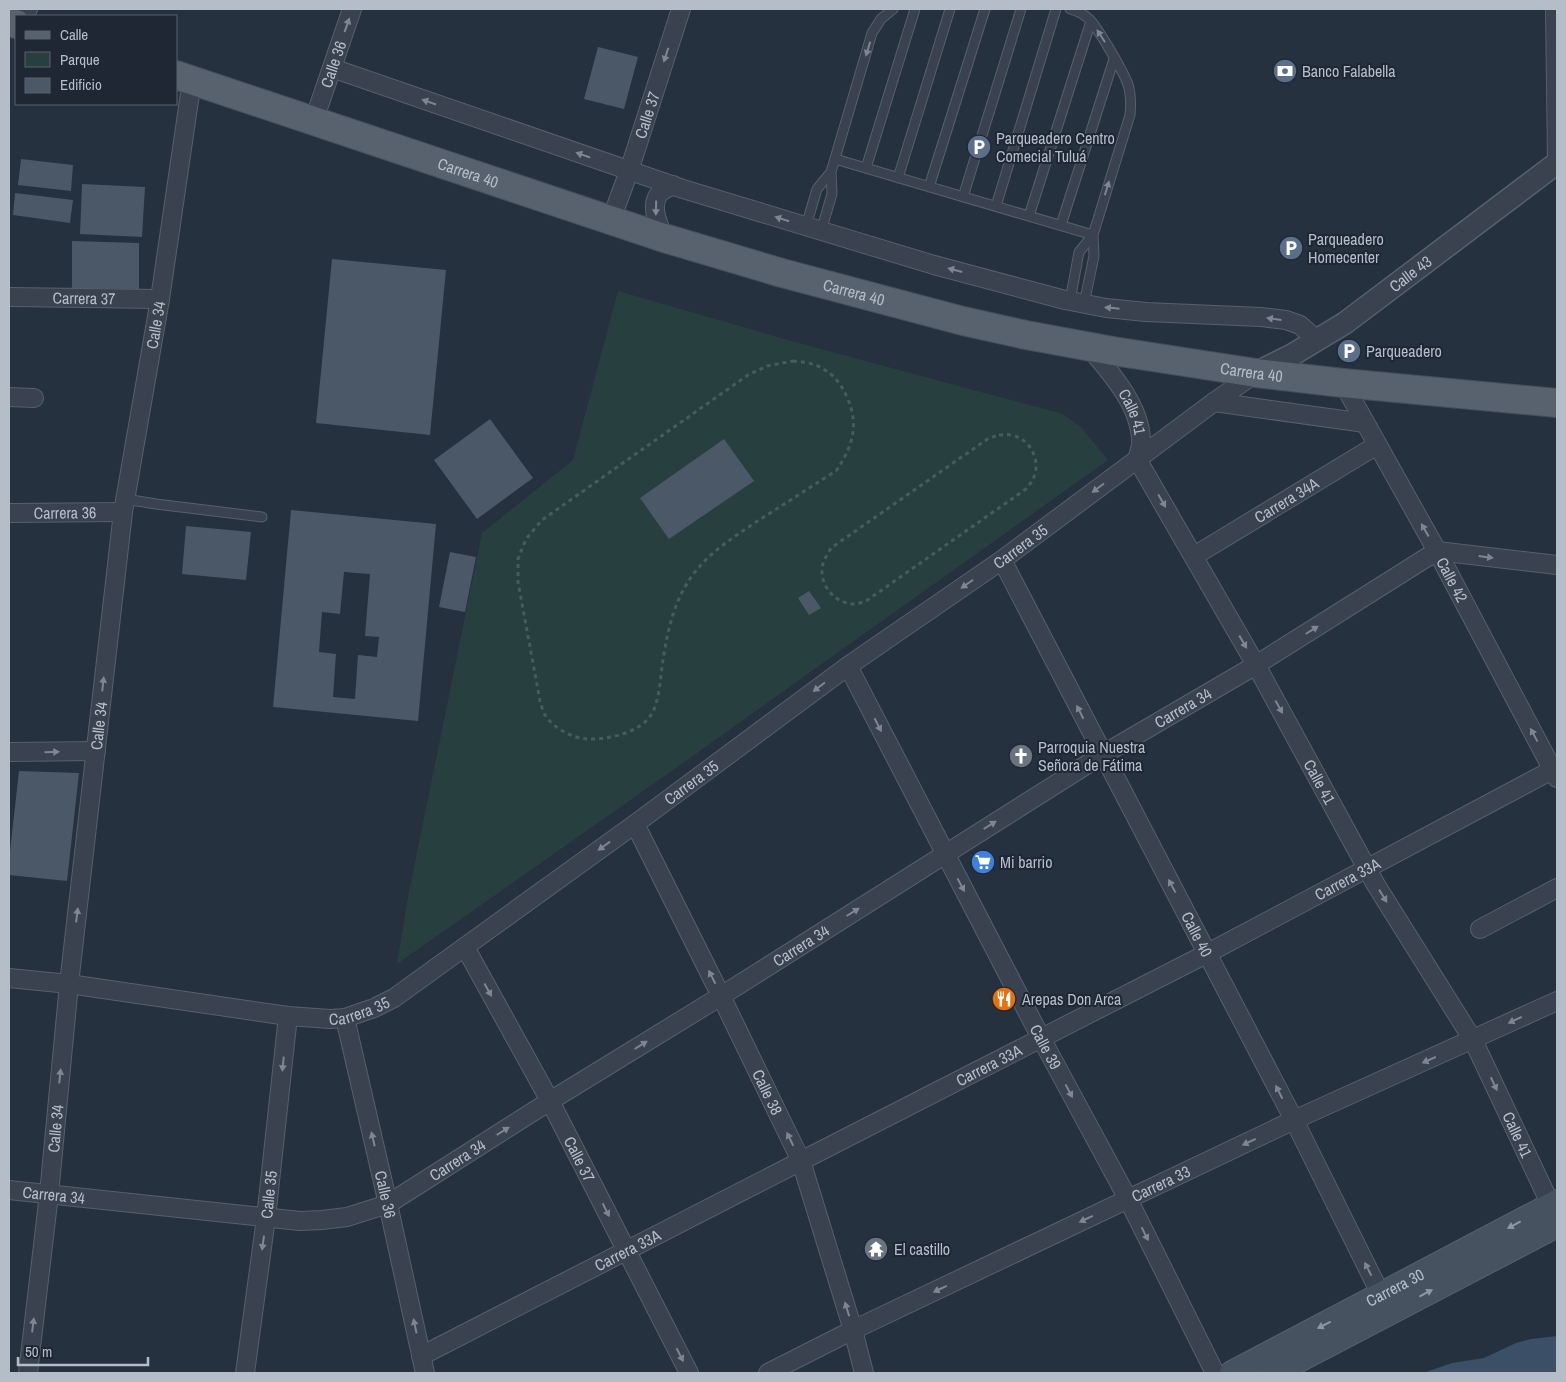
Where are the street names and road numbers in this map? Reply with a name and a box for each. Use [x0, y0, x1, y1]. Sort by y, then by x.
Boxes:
street label: Calle 36 [315, 38, 351, 91]
street label: Calle 37 [629, 89, 665, 141]
street label: Carrera 40 [435, 152, 501, 193]
street label: Calle 43 [1384, 250, 1436, 297]
street label: Carrera 40 [821, 273, 887, 311]
street label: Carrera 37 [52, 287, 116, 309]
street label: Calle 34 [141, 299, 170, 351]
street label: Carrera 40 [1219, 357, 1284, 387]
street label: Calle 41 [1113, 385, 1152, 437]
street label: Carrera 34A [1250, 472, 1323, 528]
street label: Carrera 36 [34, 501, 96, 524]
street label: Carrera 35 [989, 519, 1052, 574]
street label: Calle 42 [1431, 553, 1473, 606]
street label: Carrera 34 [1150, 682, 1216, 733]
street label: Calle 34 [85, 701, 112, 751]
street label: Carrera 35 [659, 755, 723, 810]
street label: Calle 41 [1298, 755, 1341, 809]
street label: Carrera 33A [1311, 852, 1384, 905]
street label: Calle 40 [1176, 908, 1218, 961]
street label: Carrera 34 [768, 919, 833, 972]
street label: Carrera 35 [328, 991, 393, 1030]
street label: Calle 39 [1025, 1020, 1067, 1073]
street label: Carrera 33A [952, 1039, 1026, 1091]
street label: Calle 38 [747, 1066, 788, 1118]
street label: Calle 34 [42, 1104, 68, 1154]
street label: Calle 41 [1497, 1108, 1538, 1162]
street label: Calle 37 [559, 1133, 600, 1185]
street label: Carrera 34 [425, 1134, 490, 1186]
street label: Carrera 33 [1128, 1160, 1194, 1207]
street label: Calle 36 [370, 1168, 402, 1220]
street label: Calle 35 [255, 1169, 282, 1220]
street label: Carrera 34 [21, 1181, 86, 1209]
street label: Carrera 33A [591, 1224, 664, 1276]
street label: Carrera 30 [1362, 1263, 1428, 1312]

